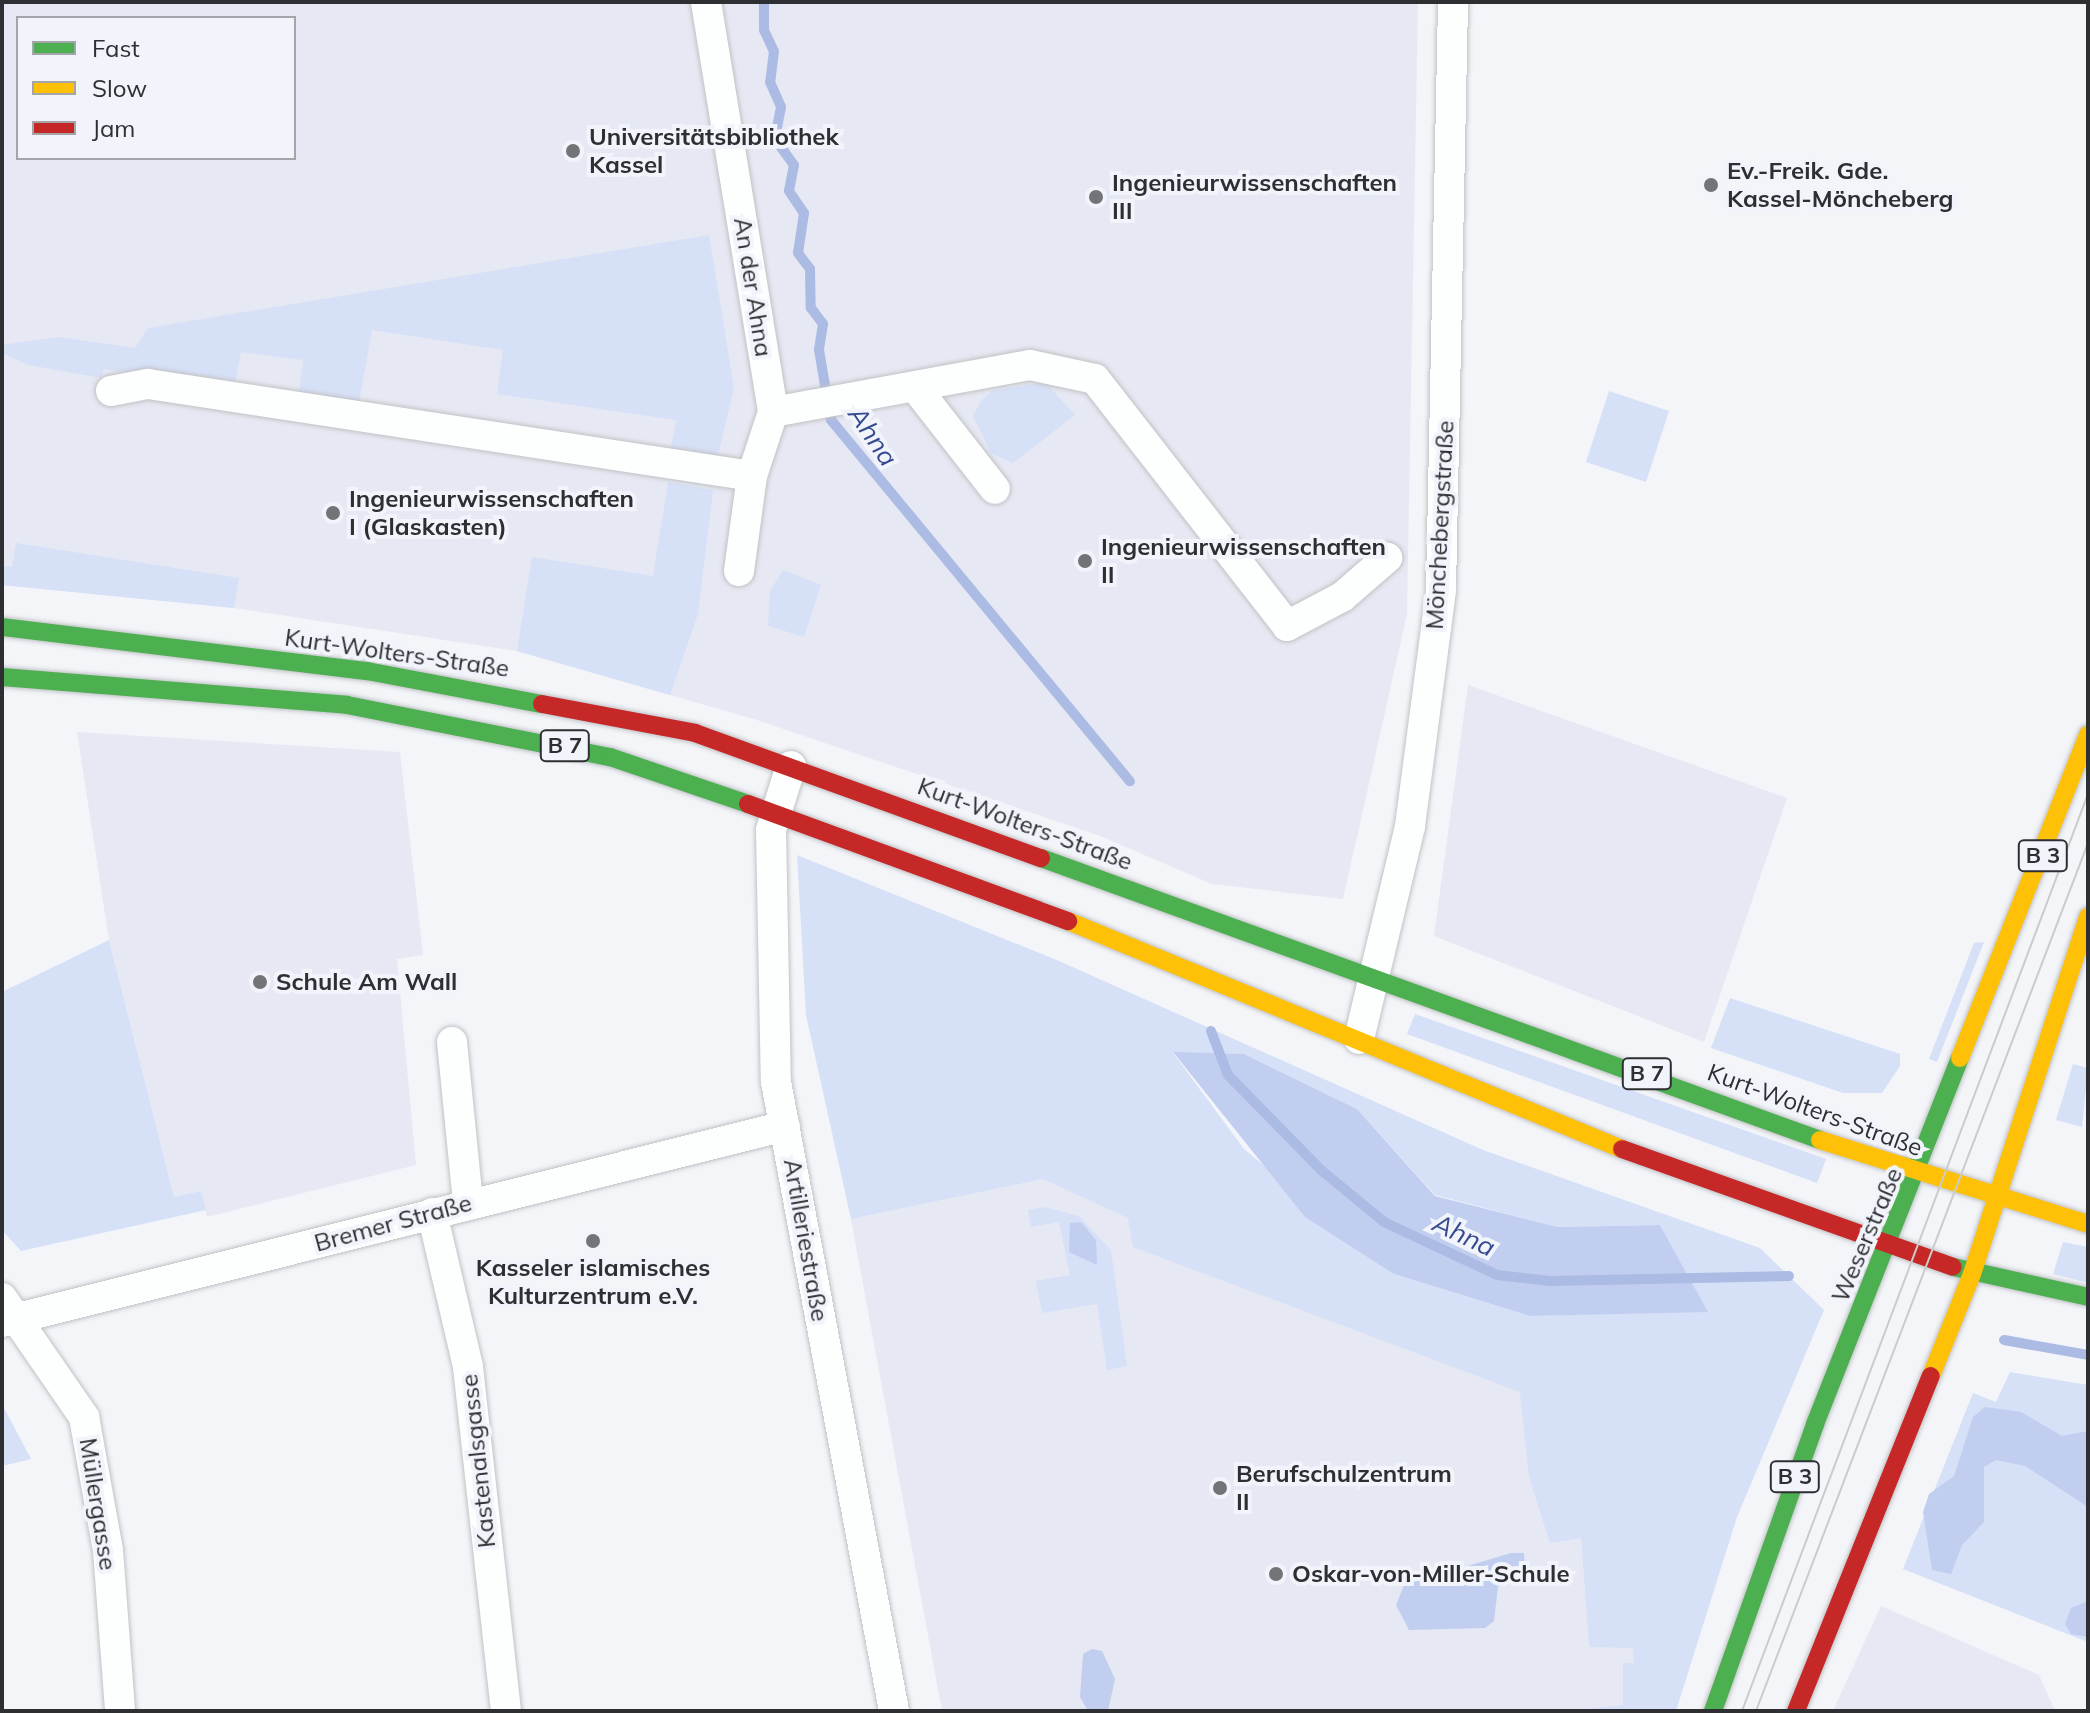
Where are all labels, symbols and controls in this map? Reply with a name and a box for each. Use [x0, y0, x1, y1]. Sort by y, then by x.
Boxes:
legend [16, 16, 296, 160]
text: Fast [92, 33, 140, 63]
text: Slow [92, 73, 147, 103]
text: Jam [92, 113, 135, 143]
place label: Universitätsbibliothek Kassel [589, 123, 839, 179]
marker: Universitätsbibliothek Kassel [564, 142, 582, 160]
place label: Ev.-Freik. Gde. Kassel-Möncheberg [1727, 157, 1953, 213]
place label: Ingenieurwissenschaften III [1112, 169, 1397, 225]
marker: Ev.-Freik. Gde. Kassel-Möncheberg [1702, 176, 1720, 194]
marker: Ingenieurwissenschaften III [1087, 188, 1105, 206]
street label: An der Ahna [728, 215, 778, 359]
water label: Ahna [842, 400, 904, 472]
street label: Mönchebergstraße [1420, 420, 1460, 630]
place label: Ingenieurwissenschaften I (Glaskasten) [349, 485, 634, 541]
marker: Ingenieurwissenschaften I (Glaskasten) [324, 504, 342, 522]
place label: Ingenieurwissenschaften II [1101, 533, 1386, 589]
marker: Ingenieurwissenschaften II [1076, 552, 1094, 570]
street label: Kurt-Wolters-Straße [283, 623, 511, 683]
road number: B 7 [539, 728, 591, 764]
street label: Kurt-Wolters-Straße [914, 772, 1136, 876]
road number: B 3 [2017, 838, 2069, 874]
place label: Schule Am Wall [276, 968, 457, 996]
marker: Schule Am Wall [251, 973, 269, 991]
road number: B 7 [1621, 1056, 1673, 1092]
street label: Kurt-Wolters-Straße [1704, 1058, 1926, 1162]
street label: Artilleriestraße [778, 1156, 834, 1324]
street label: Weserstraße [1826, 1163, 1908, 1307]
street label: Bremer Straße [311, 1188, 475, 1258]
water label: Ahna [1428, 1207, 1500, 1263]
marker: Kasseler islamisches Kulturzentrum e.V. [584, 1232, 602, 1250]
place label: Kasseler islamisches Kulturzentrum e.V. [476, 1254, 710, 1310]
street label: Kastenalsgasse [455, 1373, 501, 1549]
street label: Müllergasse [73, 1436, 123, 1572]
road number: B 3 [1769, 1459, 1821, 1495]
place label: Berufschulzentrum II [1236, 1460, 1452, 1516]
marker: Berufschulzentrum II [1211, 1479, 1229, 1497]
place label: Oskar-von-Miller-Schule [1292, 1560, 1570, 1588]
marker: Oskar-von-Miller-Schule [1267, 1565, 1285, 1583]

